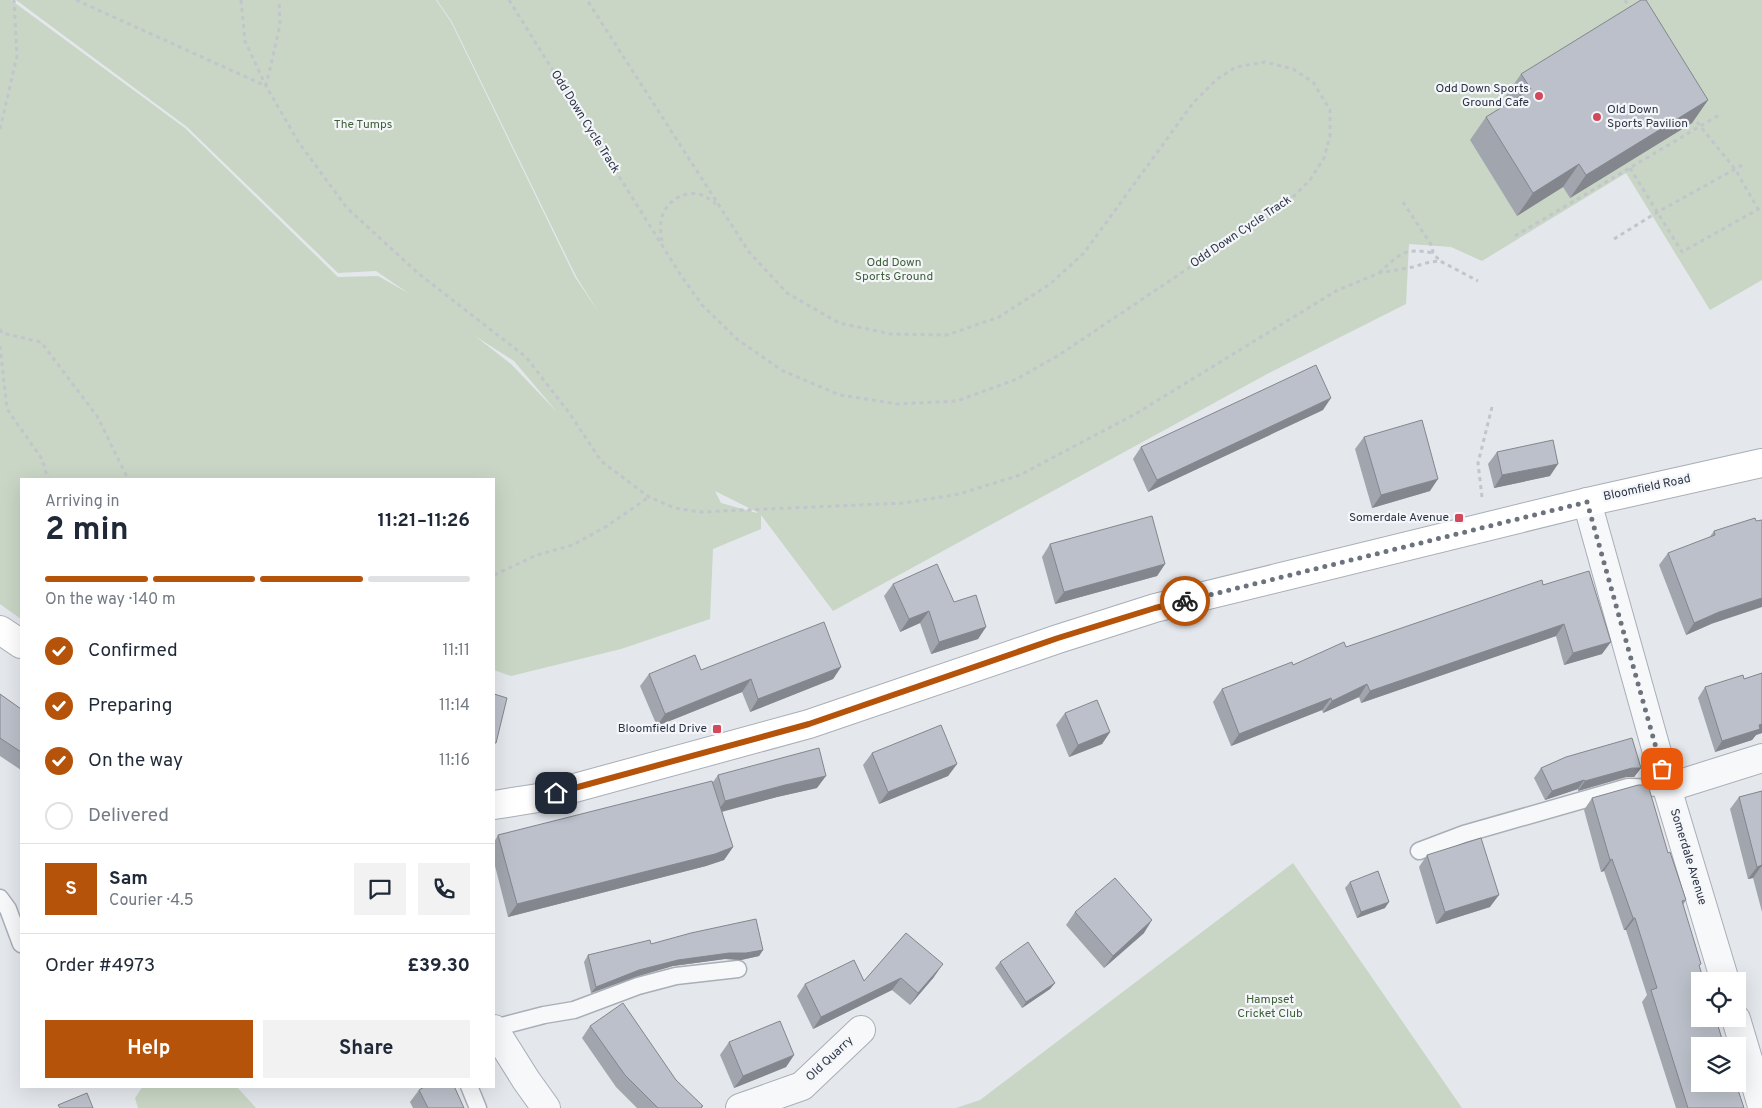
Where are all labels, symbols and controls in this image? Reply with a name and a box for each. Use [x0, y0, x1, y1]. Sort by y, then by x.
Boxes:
street label: Odd Down Cycle Track [547, 67, 623, 177]
place label: Odd Down Sports Ground Cafe [1436, 81, 1529, 111]
marker: Odd Down Sports Ground Cafe [1533, 90, 1545, 102]
place label: Old Down Sports Pavilion [1607, 102, 1688, 132]
marker: Old Down Sports Pavilion [1591, 111, 1603, 123]
park label: The Tumps [334, 117, 392, 133]
street label: Odd Down Cycle Track [1187, 192, 1295, 272]
park label: Odd Down Sports Ground [855, 255, 933, 285]
street label: Bloomfield Road [1602, 471, 1692, 505]
text: Arriving in [45, 492, 120, 512]
text: 11:21–11:26 [377, 509, 470, 533]
place label: Somerdale Avenue [1349, 510, 1449, 526]
text: 2 min [45, 511, 129, 551]
marker: Somerdale Avenue [1453, 512, 1465, 524]
courier [1160, 576, 1210, 626]
icon: bike [1171, 587, 1199, 615]
text: On the way · 140 m [45, 590, 176, 610]
icon: check [45, 637, 73, 665]
text: Confirmed [88, 639, 178, 663]
text: 11:11 [443, 641, 470, 661]
icon: check [45, 692, 73, 720]
text: Preparing [88, 694, 172, 718]
text: 11:14 [439, 696, 470, 716]
place label: Bloomfield Drive [618, 721, 707, 737]
marker: Bloomfield Drive [711, 723, 723, 735]
icon: check [45, 747, 73, 775]
pin [1641, 748, 1683, 790]
text: On the way [88, 749, 183, 773]
text: 11:16 [439, 751, 470, 771]
icon: bag [1648, 755, 1676, 783]
pin [535, 772, 577, 814]
icon: home [542, 779, 570, 807]
text: Delivered [88, 804, 169, 828]
street label: Somerdale Avenue [1666, 807, 1710, 907]
button: chat [354, 863, 406, 915]
button: phone [418, 863, 470, 915]
text: Sam [109, 867, 148, 891]
text: S [65, 877, 77, 901]
text: Courier · 4.5 [109, 891, 194, 911]
text: Order #4973 [45, 954, 155, 978]
text: £39.30 [407, 954, 470, 978]
map controls [1691, 972, 1746, 1092]
button: locate [1691, 972, 1746, 1027]
park label: Hampset Cricket Club [1237, 992, 1303, 1022]
button: Help [45, 1020, 253, 1078]
button: Share [263, 1020, 470, 1078]
street label: Old Quarry [803, 1033, 857, 1085]
button: layers [1691, 1037, 1746, 1092]

